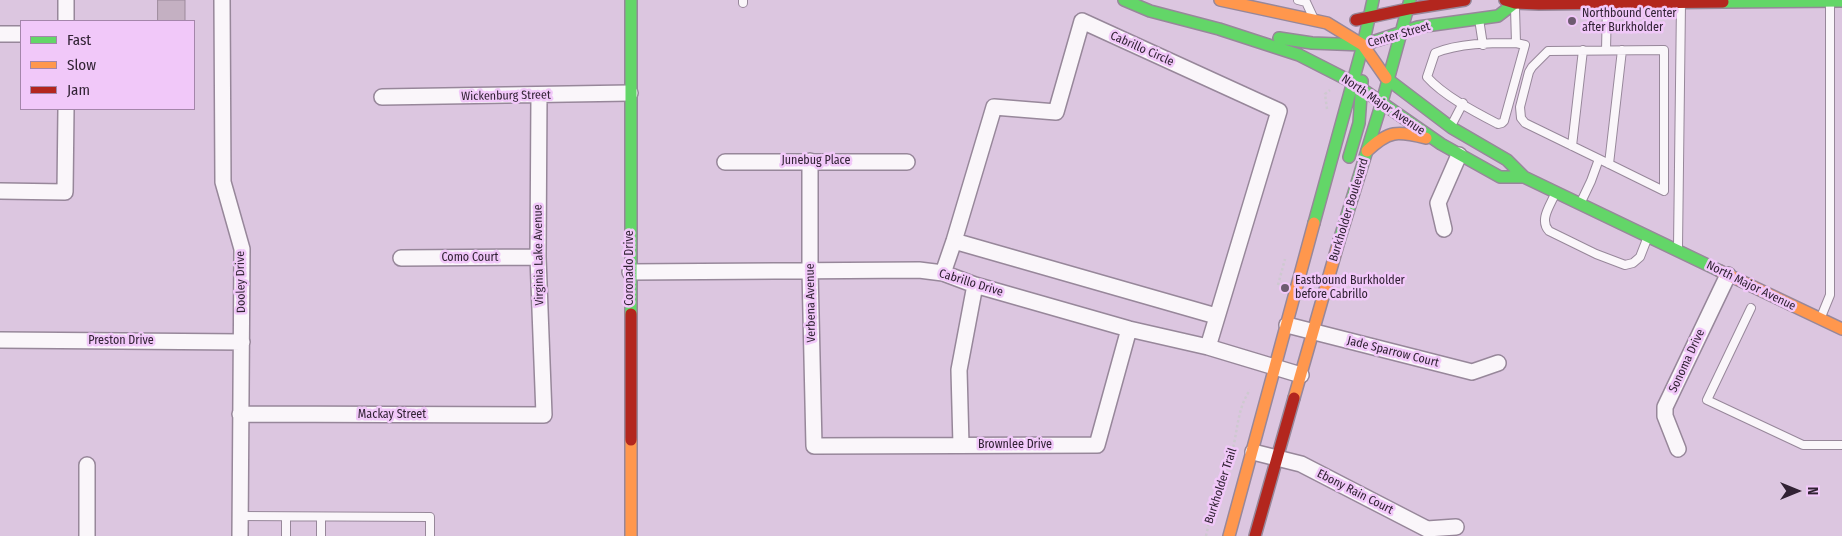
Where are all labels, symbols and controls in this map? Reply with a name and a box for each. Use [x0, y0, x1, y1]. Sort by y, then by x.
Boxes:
place label: Northbound Center after Burkholder [1582, 7, 1677, 35]
marker: Northbound Center after Burkholder [1566, 15, 1578, 27]
street label: Center Street [1366, 19, 1432, 51]
legend [20, 20, 195, 110]
street label: Cabrillo Circle [1108, 29, 1176, 69]
text: Fast [67, 31, 91, 49]
text: Slow [67, 56, 96, 74]
street label: North Major Avenue [1339, 72, 1427, 138]
text: Jam [67, 81, 90, 99]
street label: Wickenburg Street [461, 88, 551, 104]
street label: Junebug Place [782, 154, 850, 168]
street label: Burkholder Boulevard [1326, 157, 1372, 263]
street label: Virginia Lake Avenue [531, 204, 547, 306]
street label: Coronado Drive [623, 230, 637, 306]
street label: Dooley Drive [233, 251, 249, 313]
street label: Como Court [441, 251, 499, 265]
street label: North Major Avenue [1704, 258, 1798, 314]
street label: Verbena Avenue [803, 263, 819, 343]
street label: Cabrillo Drive [937, 266, 1005, 300]
place label: Eastbound Burkholder before Cabrillo [1295, 274, 1405, 302]
marker: Eastbound Burkholder before Cabrillo [1279, 282, 1291, 294]
street label: Sonoma Drive [1666, 327, 1708, 395]
street label: Preston Drive [88, 334, 154, 348]
street label: Jade Sparrow Court [1346, 334, 1440, 370]
street label: Mackay Street [358, 408, 426, 422]
street label: Brownlee Drive [978, 438, 1052, 452]
street label: Burkholder Trail [1202, 446, 1240, 526]
north arrow [1772, 466, 1822, 516]
street label: Ebony Rain Court [1314, 467, 1396, 517]
text: N [1804, 487, 1821, 495]

